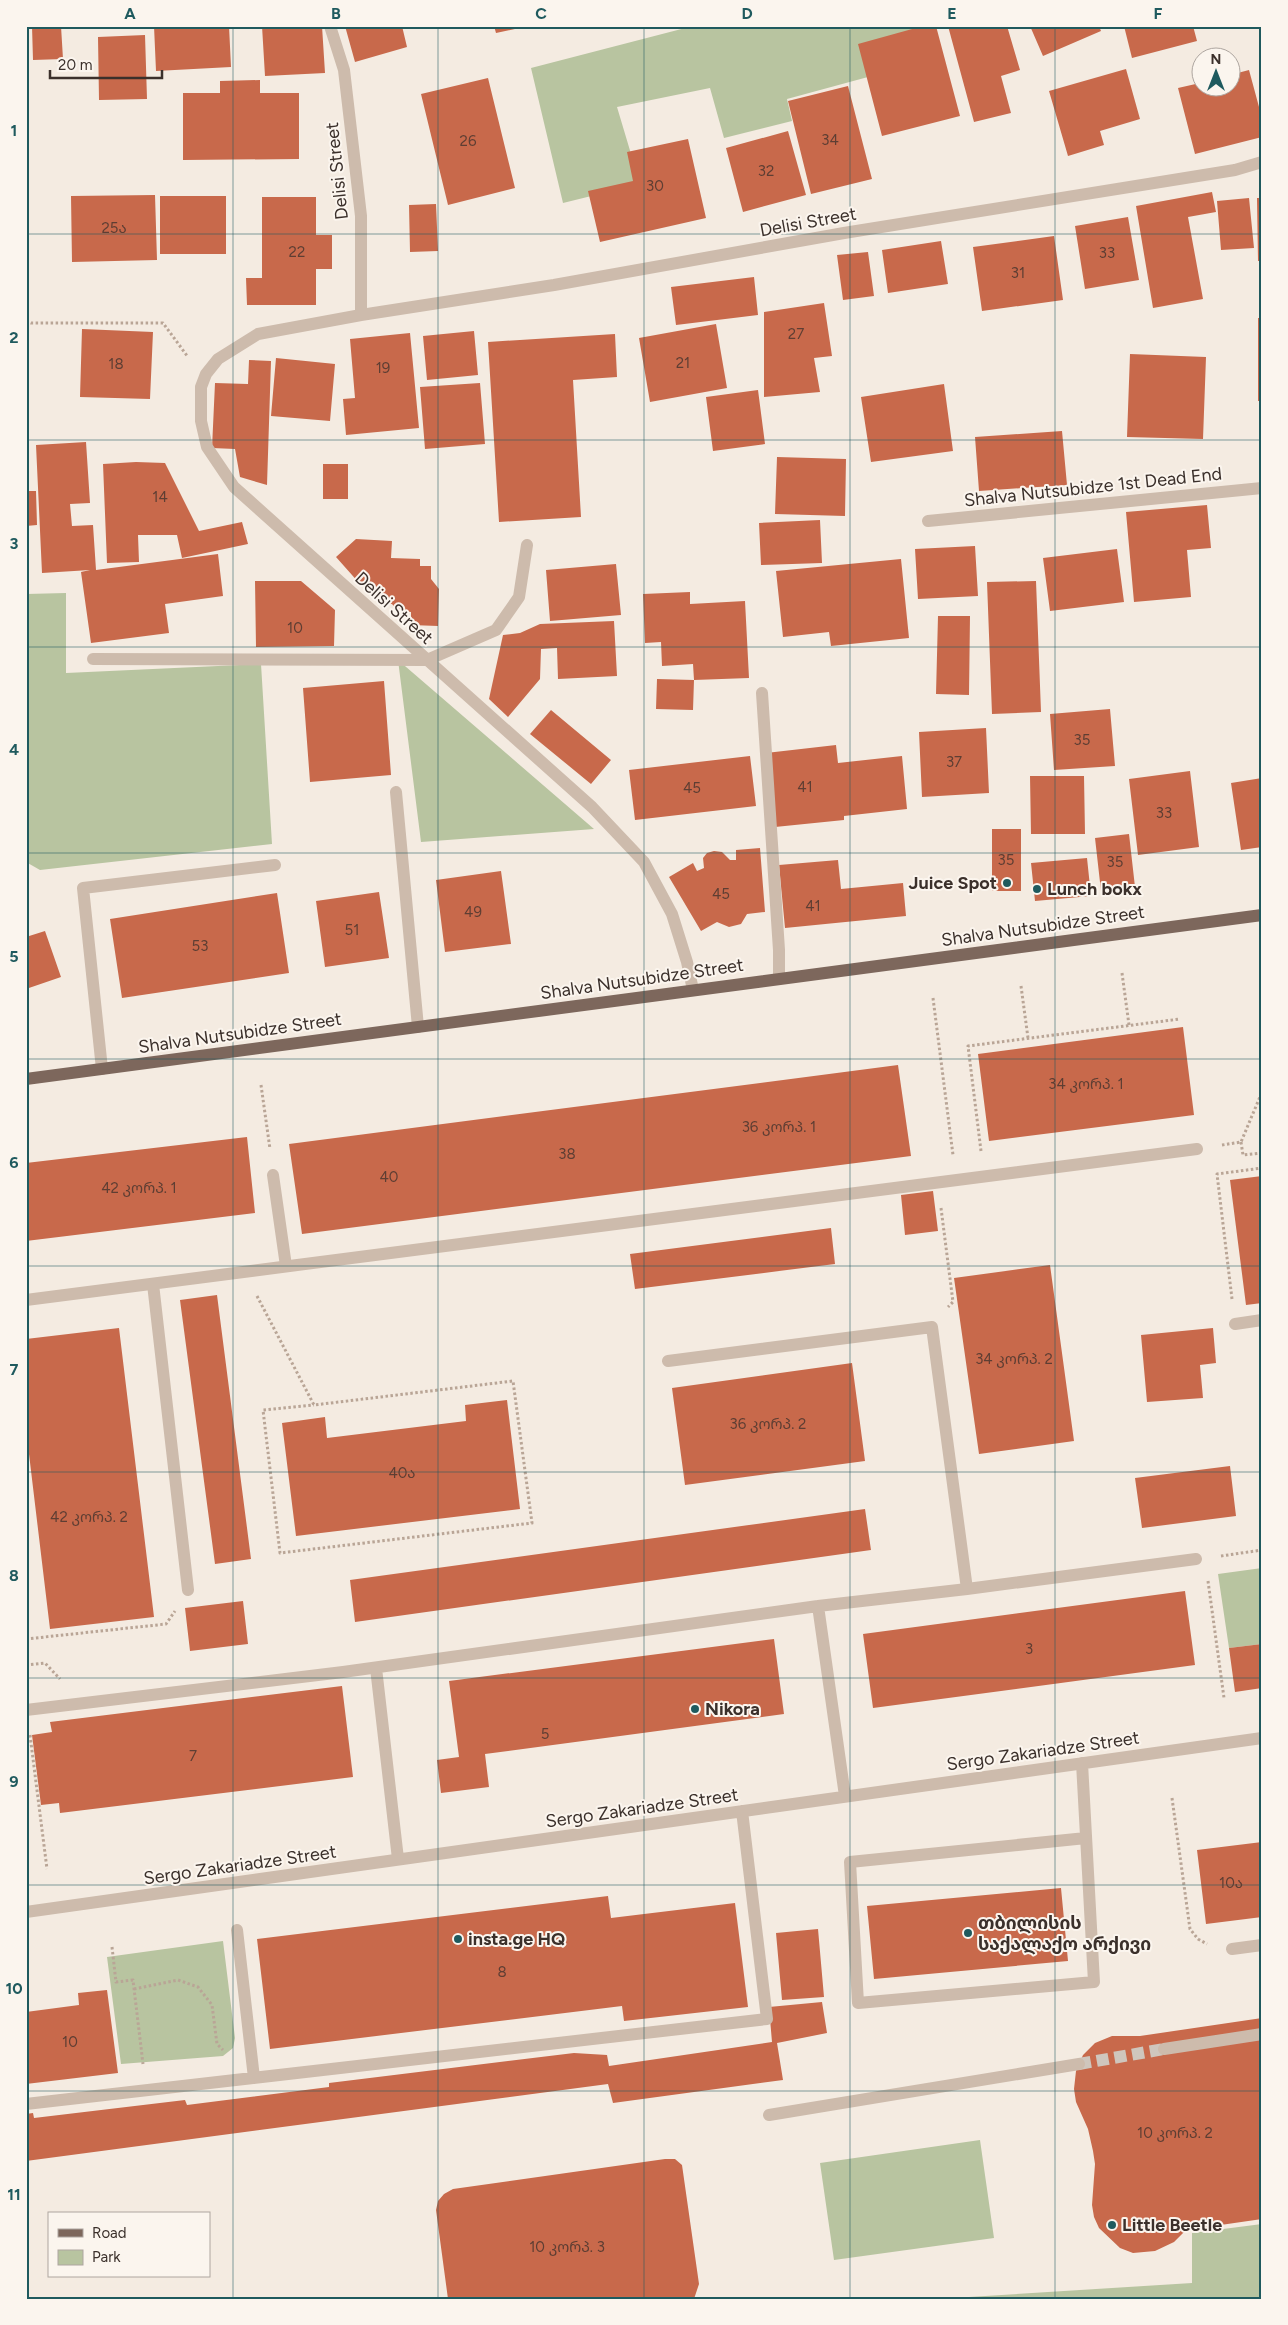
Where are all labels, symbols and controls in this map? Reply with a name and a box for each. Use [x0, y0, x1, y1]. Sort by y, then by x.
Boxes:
text: A [124, 4, 136, 23]
text: B [331, 4, 341, 23]
text: C [535, 4, 547, 23]
text: D [741, 4, 753, 23]
text: E [947, 4, 957, 23]
text: F [1154, 4, 1163, 23]
scale bar [50, 48, 162, 80]
north arrow [1190, 48, 1240, 98]
text: N [1211, 51, 1221, 68]
text: 20 m [58, 56, 92, 74]
text: 1 [11, 121, 17, 140]
street label: Delisi Street [321, 121, 353, 221]
house number: 34 [821, 131, 839, 149]
house number: 26 [460, 132, 477, 150]
house number: 32 [758, 162, 774, 180]
house number: 30 [646, 177, 664, 195]
street label: Delisi Street [758, 203, 858, 241]
house number: 25ა [101, 219, 127, 237]
house number: 22 [289, 243, 305, 261]
house number: 33 [1099, 244, 1115, 262]
house number: 31 [1011, 264, 1025, 282]
house number: 27 [788, 325, 804, 343]
text: 2 [9, 328, 19, 347]
house number: 21 [676, 354, 690, 372]
house number: 18 [108, 355, 124, 373]
house number: 19 [376, 359, 390, 377]
street label: Shalva Nutsubidze 1st Dead End [963, 463, 1223, 511]
house number: 14 [152, 488, 168, 506]
text: 3 [10, 534, 19, 553]
street label: Delisi Street [350, 567, 438, 649]
house number: 10 [287, 619, 303, 637]
house number: 35 [1074, 731, 1090, 749]
text: 4 [9, 740, 19, 759]
house number: 37 [946, 753, 962, 771]
house number: 41 [797, 778, 813, 796]
house number: 45 [683, 779, 701, 797]
house number: 33 [1156, 804, 1172, 822]
house number: 35 [998, 851, 1014, 869]
house number: 35 [1107, 853, 1123, 871]
place label: Juice Spot [909, 872, 997, 894]
marker: Juice Spot [1001, 877, 1013, 889]
place label: Lunch bokx [1047, 878, 1142, 900]
marker: Lunch bokx [1031, 883, 1043, 895]
house number: 45 [712, 885, 730, 903]
house number: 41 [805, 897, 821, 915]
street label: Shalva Nutsubidze Street [940, 901, 1146, 951]
house number: 49 [464, 903, 482, 921]
house number: 51 [345, 921, 359, 939]
house number: 53 [192, 937, 208, 955]
text: 5 [9, 947, 19, 966]
street label: Shalva Nutsubidze Street [539, 954, 745, 1004]
street label: Shalva Nutsubidze Street [137, 1008, 343, 1058]
house number: 34 კორპ. 1 [1048, 1075, 1124, 1093]
house number: 36 კორპ. 1 [742, 1118, 816, 1136]
house number: 38 [558, 1145, 576, 1163]
text: 6 [9, 1153, 19, 1172]
house number: 40 [380, 1168, 398, 1186]
house number: 42 კორპ. 1 [101, 1179, 177, 1197]
house number: 34 კორპ. 2 [975, 1350, 1053, 1368]
text: 7 [10, 1360, 19, 1379]
house number: 36 კორპ. 2 [730, 1415, 806, 1433]
house number: 40ა [388, 1464, 416, 1482]
house number: 42 კორპ. 2 [50, 1508, 128, 1526]
text: 8 [9, 1566, 19, 1585]
house number: 3 [1025, 1640, 1033, 1658]
place label: Nikora [705, 1698, 760, 1720]
marker: Nikora [689, 1703, 701, 1715]
house number: 5 [541, 1725, 549, 1743]
street label: Sergo Zakariadze Street [945, 1727, 1141, 1775]
house number: 7 [189, 1747, 197, 1765]
text: 9 [9, 1772, 19, 1791]
street label: Sergo Zakariadze Street [544, 1784, 740, 1832]
street label: Sergo Zakariadze Street [142, 1841, 338, 1889]
house number: 10ა [1219, 1874, 1243, 1892]
place label: თბილისის საქალაქო არქივი [978, 1912, 1151, 1955]
marker: თბილისის საქალაქო არქივი [962, 1927, 974, 1939]
place label: insta.ge HQ [468, 1928, 565, 1950]
marker: insta.ge HQ [452, 1933, 464, 1945]
house number: 8 [497, 1963, 507, 1981]
text: 10 [5, 1979, 23, 1998]
house number: 10 [62, 2033, 78, 2051]
house number: 10 კორპ. 2 [1137, 2124, 1213, 2142]
text: 11 [7, 2185, 21, 2204]
legend [48, 2212, 210, 2278]
place label: Little Beetle [1122, 2214, 1222, 2236]
marker: Little Beetle [1106, 2219, 1118, 2231]
text: Road [92, 2224, 127, 2242]
house number: 10 კორპ. 3 [529, 2238, 605, 2256]
text: Park [92, 2248, 121, 2266]

